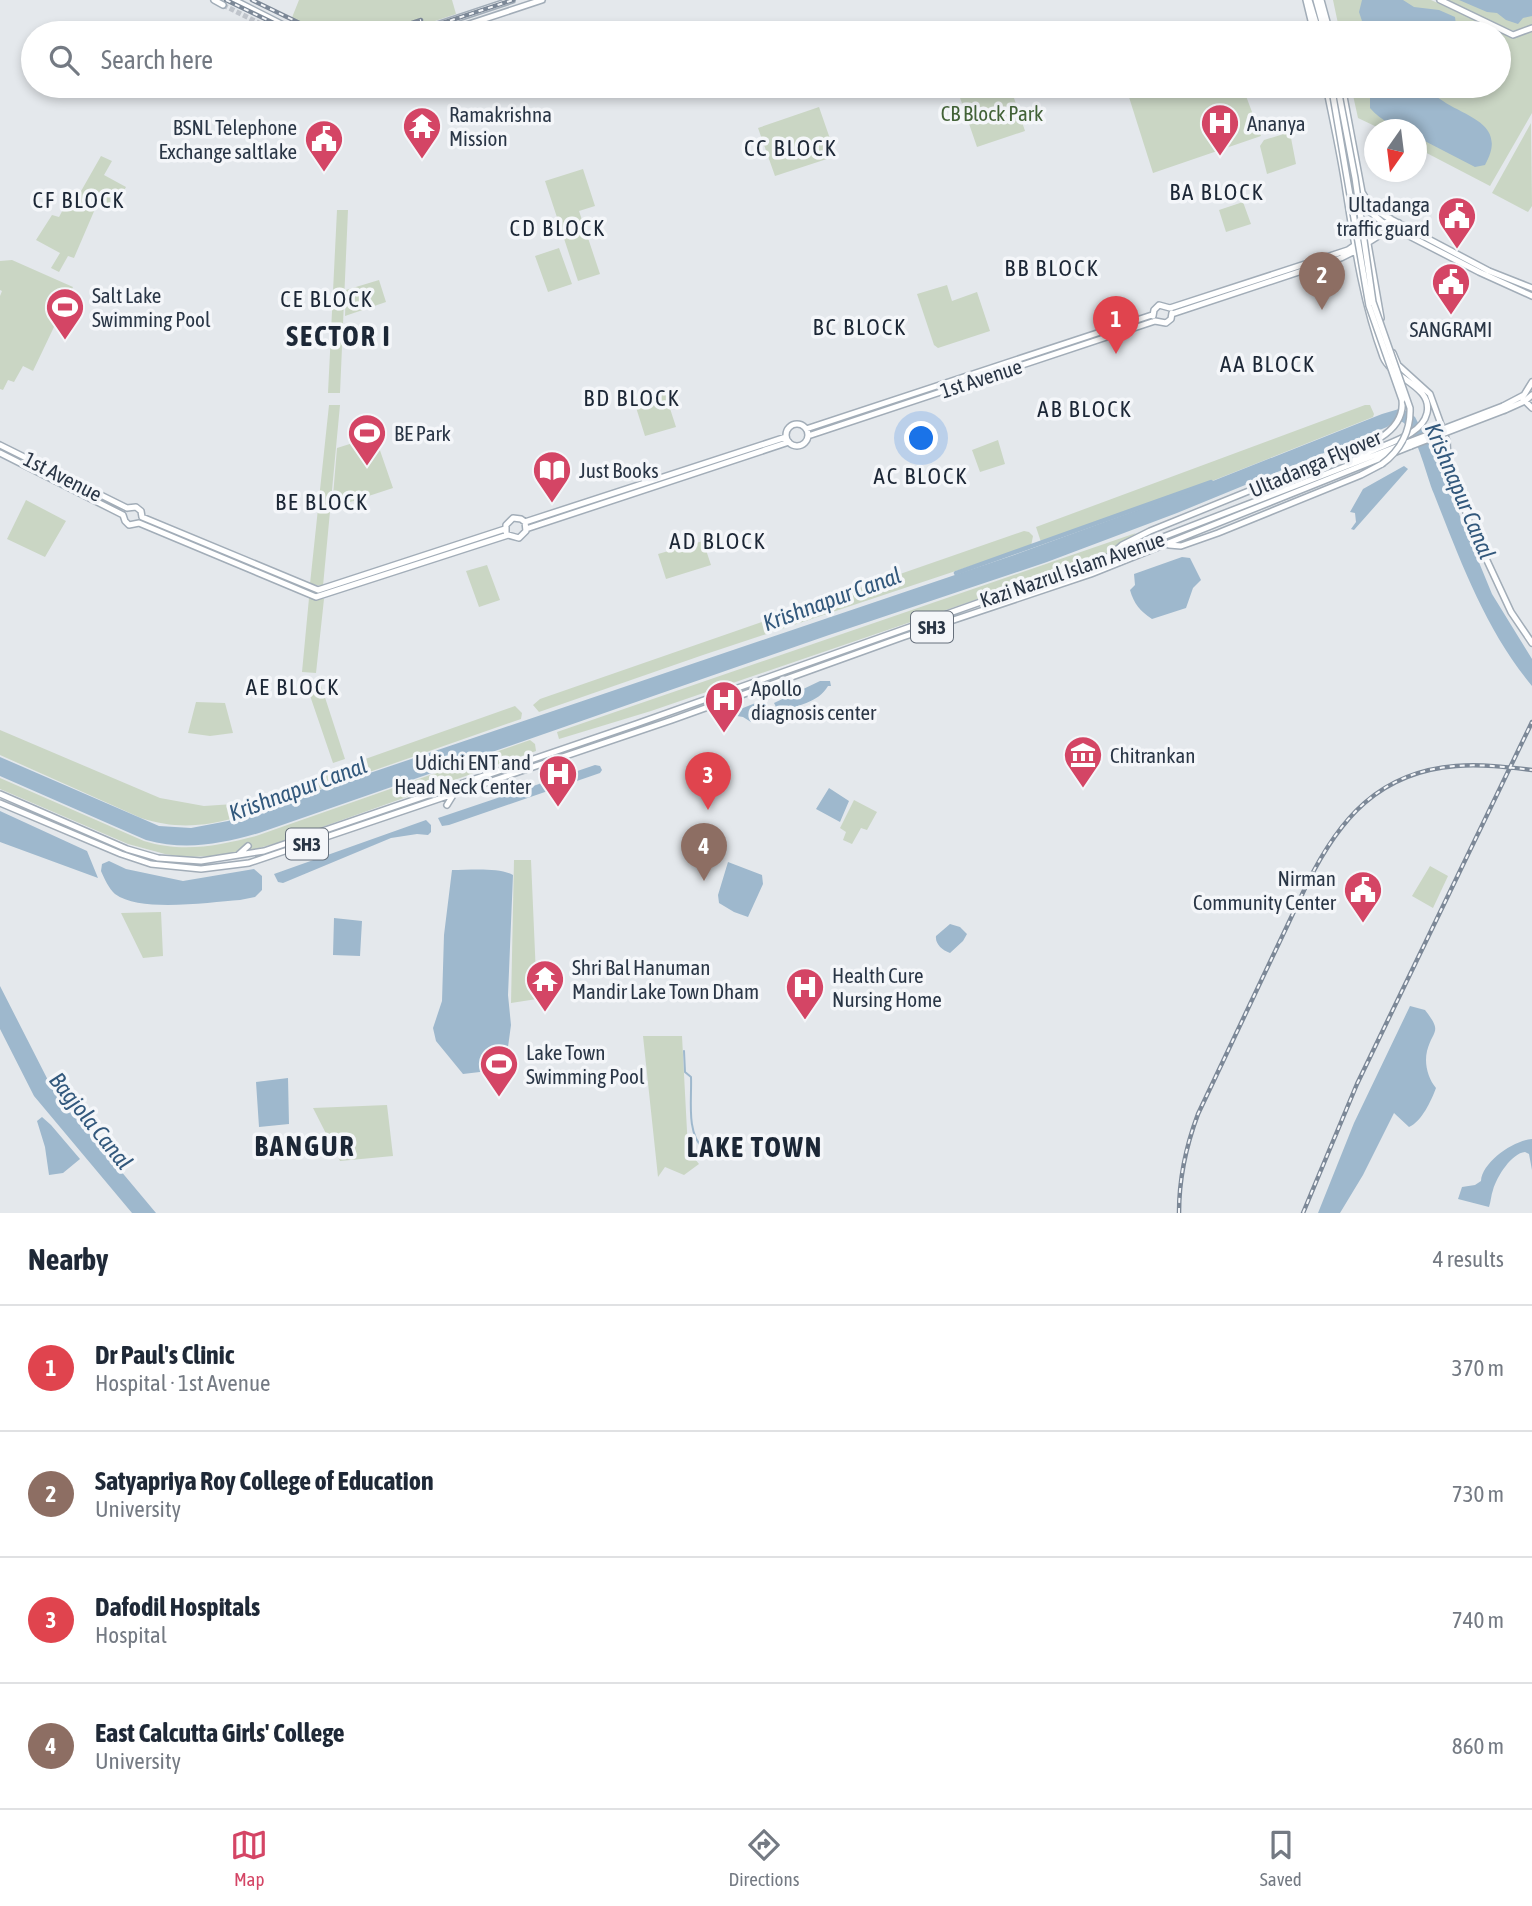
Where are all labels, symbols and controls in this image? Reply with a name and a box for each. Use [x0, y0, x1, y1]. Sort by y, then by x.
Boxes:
search box [21, 21, 1511, 98]
icon: search [45, 41, 83, 79]
text: Search here [101, 45, 213, 75]
park label: CB Block Park [941, 101, 1043, 125]
place label: Ramakrishna Mission [449, 102, 552, 150]
hospital icon: Ananya [1199, 102, 1241, 157]
temple icon: Ramakrishna Mission [401, 105, 443, 160]
place label: Ananya [1247, 111, 1306, 135]
place label: BSNL Telephone Exchange saltlake [158, 115, 297, 163]
public building icon: BSNL Telephone Exchange saltlake [303, 118, 345, 173]
north arrow [1364, 119, 1427, 182]
district label: CC BLOCK [744, 135, 838, 161]
district label: BA BLOCK [1169, 179, 1265, 205]
district label: CF BLOCK [32, 187, 126, 213]
place label: Ultadanga traffic guard [1336, 192, 1430, 240]
public building icon: Ultadanga traffic guard [1436, 195, 1478, 250]
district label: CD BLOCK [510, 215, 606, 241]
pin: 2 [1299, 252, 1345, 310]
district label: BB BLOCK [1004, 255, 1100, 281]
public building icon: SANGRAMI [1430, 261, 1472, 316]
place label: Salt Lake Swimming Pool [92, 283, 211, 331]
sports icon: Salt Lake Swimming Pool [44, 286, 86, 341]
district label: CE BLOCK [280, 286, 374, 312]
pin: 1 [1093, 296, 1139, 354]
district label: BC BLOCK [813, 314, 907, 340]
place label: SANGRAMI [1410, 317, 1492, 341]
district label: SECTOR I [286, 320, 392, 352]
district label: AA BLOCK [1220, 351, 1316, 377]
street label: 1st Avenue [937, 354, 1025, 402]
district label: BD BLOCK [583, 385, 681, 411]
district label: AB BLOCK [1037, 396, 1133, 422]
sports icon: BE Park [346, 412, 388, 467]
water label: Krishnapur Canal [1420, 419, 1500, 563]
place label: BE Park [394, 421, 451, 445]
your location [904, 421, 938, 455]
street label: Ultadanga Flyover [1245, 424, 1385, 502]
street label: 1st Avenue [20, 446, 106, 506]
library icon: Just Books [531, 449, 573, 504]
place label: Just Books [579, 458, 659, 482]
district label: AC BLOCK [873, 463, 969, 489]
district label: BE BLOCK [275, 489, 369, 515]
street label: Kazi Nazrul Islam Avenue [977, 526, 1167, 612]
district label: AD BLOCK [669, 528, 767, 554]
water label: Krishnapur Canal [759, 562, 905, 636]
road number: SH3 [911, 612, 953, 642]
district label: AE BLOCK [246, 674, 340, 700]
place label: Apollo diagnosis center [751, 676, 877, 724]
hospital icon: Apollo diagnosis center [703, 679, 745, 734]
museum icon: Chitrankan [1062, 734, 1104, 789]
place label: Chitrankan [1110, 743, 1195, 767]
place label: Udichi ENT and Head Neck Center [394, 750, 532, 798]
water label: Krishnapur Canal [225, 752, 371, 826]
pin: 3 [685, 752, 731, 810]
hospital icon: Udichi ENT and Head Neck Center [537, 753, 579, 808]
pin: 4 [681, 823, 727, 881]
road number: SH3 [286, 828, 328, 860]
place label: Nirman Community Center [1193, 866, 1337, 914]
public building icon: Nirman Community Center [1342, 869, 1384, 924]
place label: Shri Bal Hanuman Mandir Lake Town Dham [572, 955, 759, 1003]
temple icon: Shri Bal Hanuman Mandir Lake Town Dham [524, 958, 566, 1013]
place label: Health Cure Nursing Home [832, 963, 942, 1011]
hospital icon: Health Cure Nursing Home [784, 966, 826, 1021]
place label: Lake Town Swimming Pool [526, 1040, 645, 1088]
sports icon: Lake Town Swimming Pool [478, 1043, 520, 1098]
water label: Bagjola Canal [44, 1067, 138, 1175]
district label: BANGUR [255, 1130, 355, 1162]
district label: LAKE TOWN [687, 1131, 823, 1163]
text: Nearby [28, 1242, 108, 1276]
text: 4 results [1433, 1246, 1504, 1272]
text: Dr Paul's Clinic [95, 1340, 234, 1370]
text: 1 [46, 1355, 56, 1381]
text: 370 m [1452, 1355, 1504, 1381]
text: Hospital · 1st Avenue [95, 1370, 271, 1396]
text: Satyapriya Roy College of Education [95, 1466, 434, 1496]
text: 2 [46, 1481, 56, 1507]
text: 730 m [1452, 1481, 1504, 1507]
text: University [95, 1496, 181, 1522]
text: Dafodil Hospitals [95, 1592, 260, 1622]
text: 3 [46, 1607, 56, 1633]
text: 740 m [1452, 1607, 1504, 1633]
text: Hospital [95, 1622, 167, 1648]
text: East Calcutta Girls' College [95, 1718, 345, 1748]
text: 4 [46, 1733, 56, 1759]
text: 860 m [1452, 1733, 1504, 1759]
text: University [95, 1748, 181, 1774]
tab: Map [230, 1826, 268, 1890]
tab: Directions [729, 1826, 799, 1890]
tab: Saved [1260, 1826, 1302, 1890]

